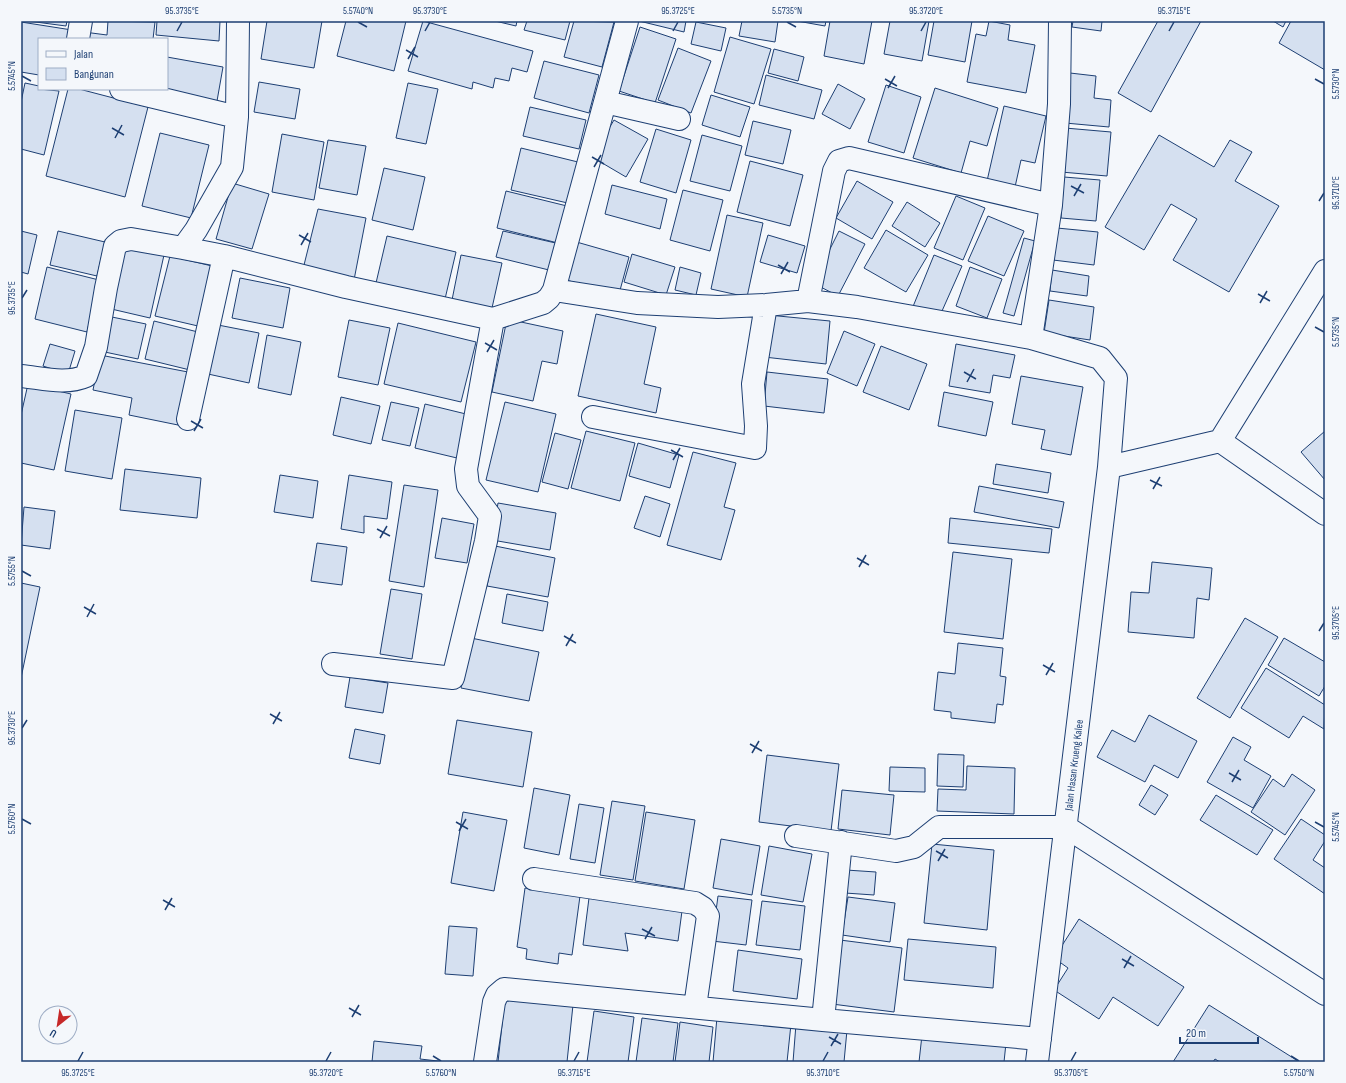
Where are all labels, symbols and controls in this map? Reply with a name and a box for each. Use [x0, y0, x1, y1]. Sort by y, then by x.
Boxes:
text: 95.3735°E [165, 5, 199, 17]
text: 5.5740°N [343, 5, 373, 17]
text: 95.3730°E [413, 5, 447, 17]
text: 95.3725°E [661, 5, 695, 17]
text: 5.5735°N [772, 5, 802, 17]
text: 95.3720°E [909, 5, 943, 17]
text: 95.3715°E [1157, 5, 1191, 17]
legend [38, 38, 168, 90]
text: Jalan [73, 47, 93, 62]
text: 5.5745°N [6, 61, 18, 91]
text: Bangunan [74, 67, 114, 82]
text: 5.5730°N [1330, 69, 1342, 99]
text: 95.3710°E [1330, 176, 1342, 210]
text: 95.3735°E [6, 281, 18, 315]
text: 5.5735°N [1330, 317, 1342, 347]
text: 5.5755°N [6, 556, 18, 586]
text: 95.3705°E [1330, 606, 1342, 640]
text: 95.3730°E [6, 711, 18, 745]
street label: Jalan Hasan Krueng Kalee [1062, 719, 1086, 812]
text: 5.5760°N [6, 804, 18, 834]
text: 5.5745°N [1330, 812, 1342, 842]
north arrow [38, 1005, 78, 1045]
scale bar [1180, 1019, 1258, 1045]
text: U [47, 1026, 59, 1040]
text: 20 m [1186, 1026, 1206, 1041]
text: 95.3725°E [61, 1067, 95, 1079]
text: 95.3720°E [309, 1067, 343, 1079]
text: 5.5760°N [426, 1067, 456, 1079]
text: 95.3715°E [557, 1067, 591, 1079]
text: 95.3710°E [806, 1067, 840, 1079]
text: 95.3705°E [1054, 1067, 1088, 1079]
text: 5.5750°N [1284, 1067, 1314, 1079]

